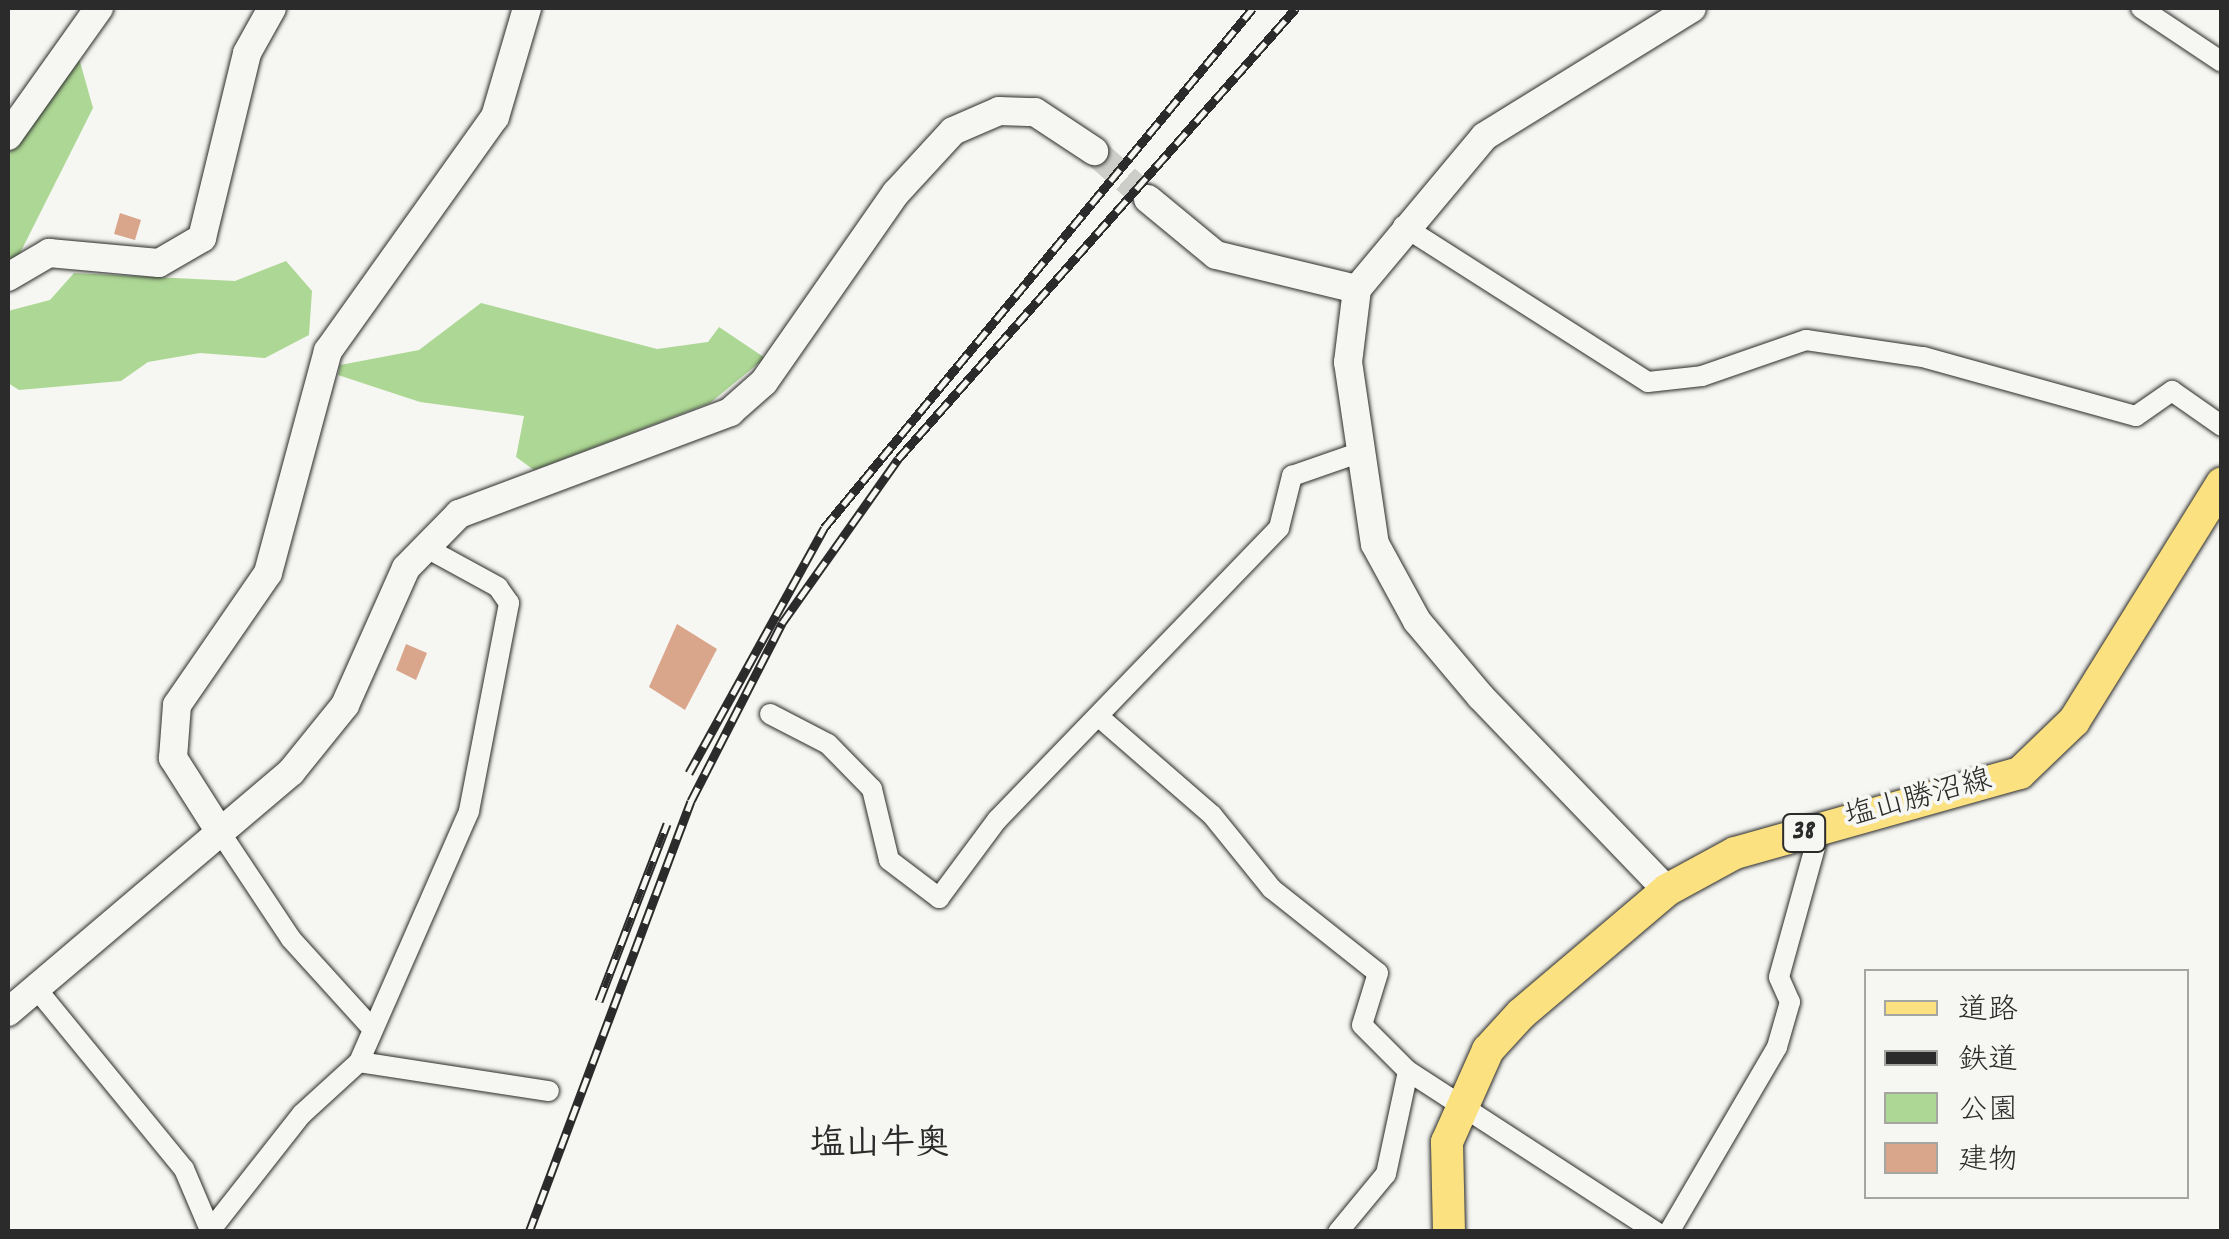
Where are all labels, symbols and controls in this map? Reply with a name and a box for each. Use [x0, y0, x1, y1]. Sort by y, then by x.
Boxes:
street label: 塩山勝沼線 [1842, 764, 1996, 838]
road number: 38 [1782, 810, 1826, 856]
legend [1864, 969, 2189, 1199]
text: 道路 [1958, 991, 2018, 1034]
text: 鉄道 [1958, 1041, 2018, 1084]
text: 公園 [1958, 1091, 2018, 1134]
district label: 塩山牛奥 [810, 1125, 950, 1167]
text: 建物 [1958, 1141, 2018, 1184]

